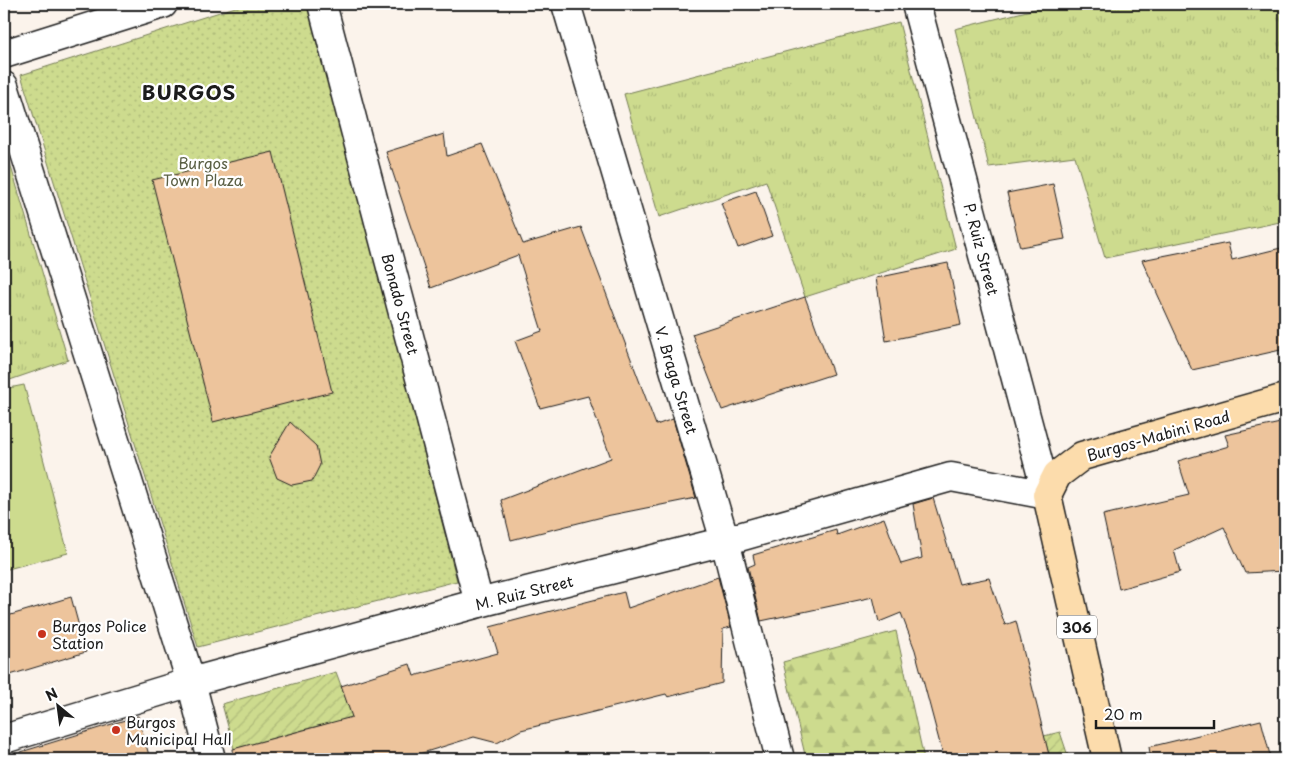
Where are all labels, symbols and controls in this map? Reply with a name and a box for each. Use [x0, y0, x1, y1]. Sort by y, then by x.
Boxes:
district label: BURGOS [142, 77, 236, 107]
park label: Burgos Town Plaza [163, 151, 244, 191]
street label: P. Ruiz Street [959, 200, 1005, 298]
street label: Bonado Street [376, 251, 426, 357]
street label: V. Braga Street [650, 323, 704, 437]
street label: Burgos-Mabini Road [1084, 404, 1232, 466]
street label: M. Ruiz Street [473, 569, 575, 615]
place label: Burgos Police Station [52, 614, 147, 654]
road number: 306 [1057, 616, 1097, 638]
marker: Burgos Police Station [36, 628, 48, 640]
north arrow [32, 680, 82, 730]
text: N [42, 682, 61, 706]
scale bar [1096, 698, 1214, 730]
text: 20 m [1104, 702, 1143, 725]
place label: Burgos Municipal Hall [126, 710, 232, 750]
marker: Burgos Municipal Hall [110, 724, 122, 736]

